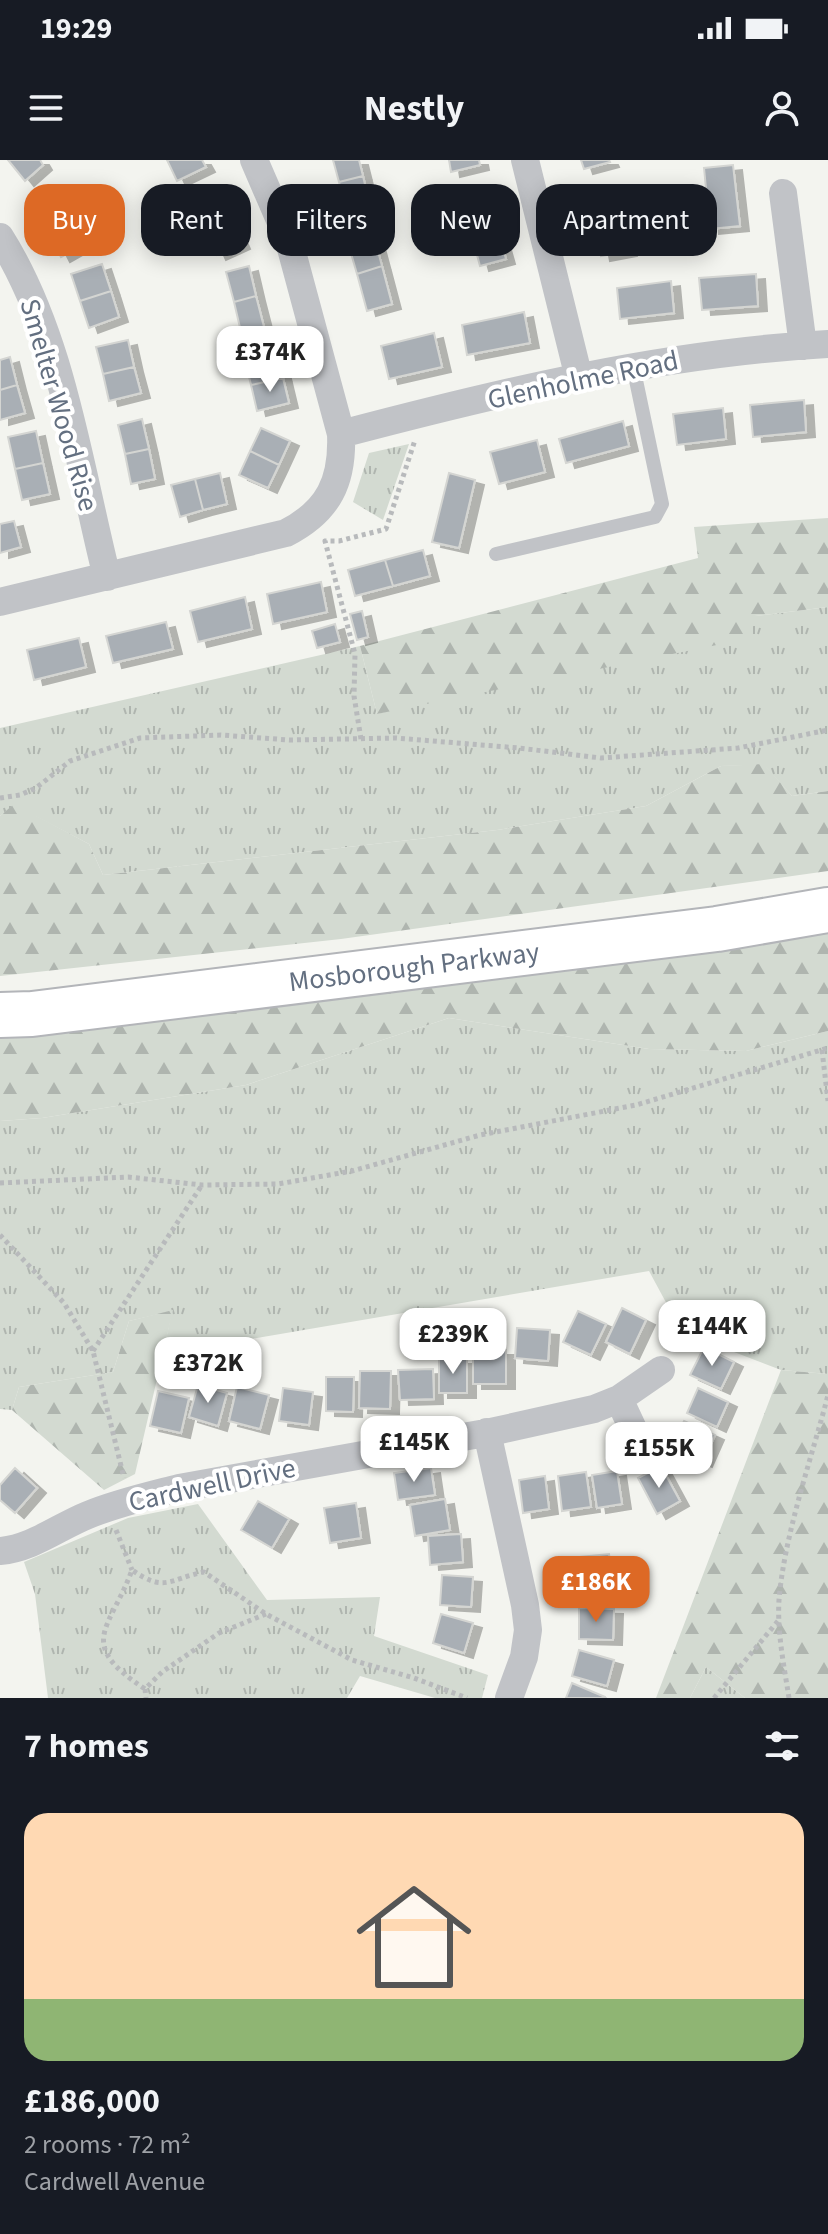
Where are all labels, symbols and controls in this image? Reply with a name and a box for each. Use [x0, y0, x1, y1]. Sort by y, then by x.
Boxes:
text: 19:29 [40, 7, 112, 50]
text: Nestly [364, 83, 464, 134]
icon: menu [24, 86, 68, 130]
icon: person [760, 86, 804, 130]
chip: Buy [24, 184, 125, 256]
chip: Rent [141, 184, 251, 256]
chip: Filters [267, 184, 395, 256]
chip: New [411, 184, 520, 256]
chip: Apartment [536, 184, 717, 256]
street label: Smelter Wood Rise [10, 294, 108, 516]
pin: £374K [214, 326, 326, 394]
text: £374K [235, 333, 305, 370]
street label: Glenholme Road [484, 340, 682, 420]
street label: Mosborough Parkway [286, 932, 542, 1002]
pin: £144K [656, 1300, 768, 1368]
text: £144K [677, 1307, 747, 1344]
pin: £239K [397, 1308, 509, 1376]
text: £239K [418, 1315, 488, 1352]
pin: £372K [152, 1337, 264, 1405]
text: £372K [173, 1344, 243, 1381]
pin: £145K [358, 1416, 470, 1484]
pin: £155K [603, 1422, 715, 1490]
text: £145K [379, 1423, 449, 1460]
text: £155K [624, 1429, 694, 1466]
street label: Cardwell Drive [125, 1448, 299, 1522]
pin: £186K [540, 1556, 652, 1624]
text: £186K [561, 1563, 631, 1600]
text: 7 homes [24, 1722, 149, 1771]
icon: filters [760, 1724, 804, 1768]
icon: home [342, 1865, 486, 2009]
text: £186,000 [24, 2077, 160, 2126]
text: 2 rooms · 72 m² [24, 2126, 191, 2163]
text: Cardwell Avenue [24, 2163, 205, 2200]

